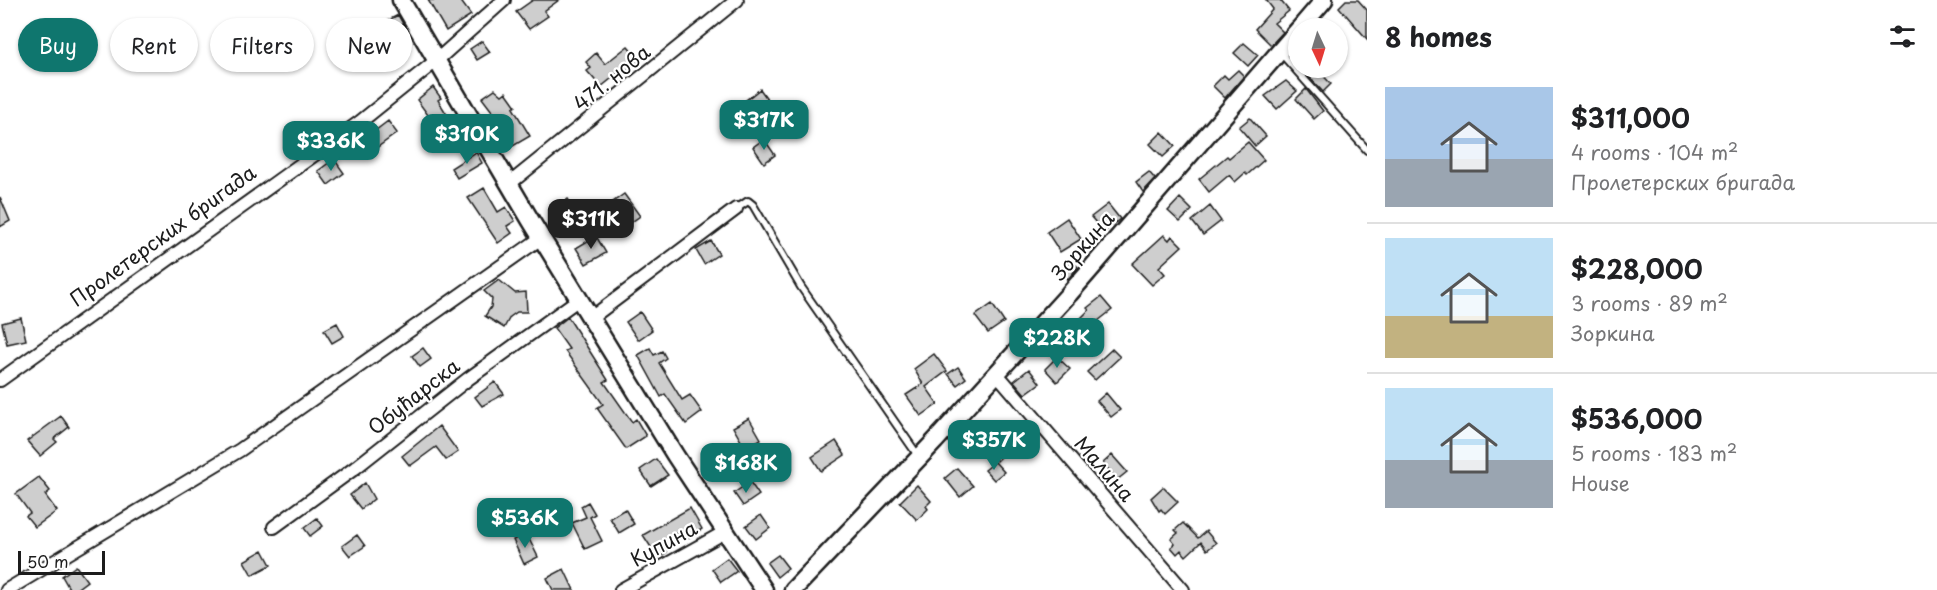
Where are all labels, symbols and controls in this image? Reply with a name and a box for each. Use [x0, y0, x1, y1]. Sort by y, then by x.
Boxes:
text: 8 homes [1385, 17, 1492, 56]
chip: Buy [18, 18, 98, 72]
chip: Rent [110, 18, 198, 72]
chip: Filters [210, 18, 314, 72]
chip: New [326, 18, 412, 72]
north arrow [1288, 18, 1348, 78]
map controls [1288, 18, 1348, 78]
icon: filters [1886, 20, 1919, 53]
street label: 471. нова [567, 37, 657, 118]
text: $311,000 [1571, 98, 1690, 137]
pin: $317K [722, 100, 806, 151]
text: $317K [734, 104, 794, 134]
icon: home [1433, 111, 1505, 183]
pin: $310K [425, 114, 509, 165]
text: $310K [435, 118, 499, 148]
pin: $336K [289, 121, 373, 172]
text: $336K [297, 125, 365, 155]
text: 4 rooms · 104 m² [1571, 137, 1738, 167]
street label: Пролетерских бригада [63, 157, 262, 313]
text: Пролетерских бригада [1571, 167, 1795, 197]
pin: $311K [549, 199, 633, 250]
text: $311K [562, 203, 620, 233]
street label: Зоркина [1044, 204, 1121, 287]
text: $228,000 [1571, 249, 1703, 288]
icon: home [1433, 262, 1505, 334]
text: 3 rooms · 89 m² [1571, 288, 1728, 318]
pin: $228K [1015, 318, 1099, 369]
text: Зоркина [1571, 318, 1654, 348]
text: $228K [1023, 322, 1091, 352]
street label: Обућарска [361, 350, 466, 442]
text: $536,000 [1571, 399, 1702, 438]
icon: home [1433, 412, 1505, 484]
pin: $357K [952, 420, 1036, 471]
text: $357K [962, 424, 1026, 454]
street label: Малина [1068, 429, 1142, 508]
text: 5 rooms · 183 m² [1571, 438, 1737, 468]
pin: $168K [704, 443, 788, 494]
text: $168K [714, 447, 778, 477]
text: House [1571, 468, 1630, 498]
pin: $536K [483, 498, 567, 549]
text: $536K [491, 502, 559, 532]
street label: Купина [625, 512, 703, 574]
scale bar [18, 548, 105, 576]
text: 50 m [27, 549, 68, 573]

